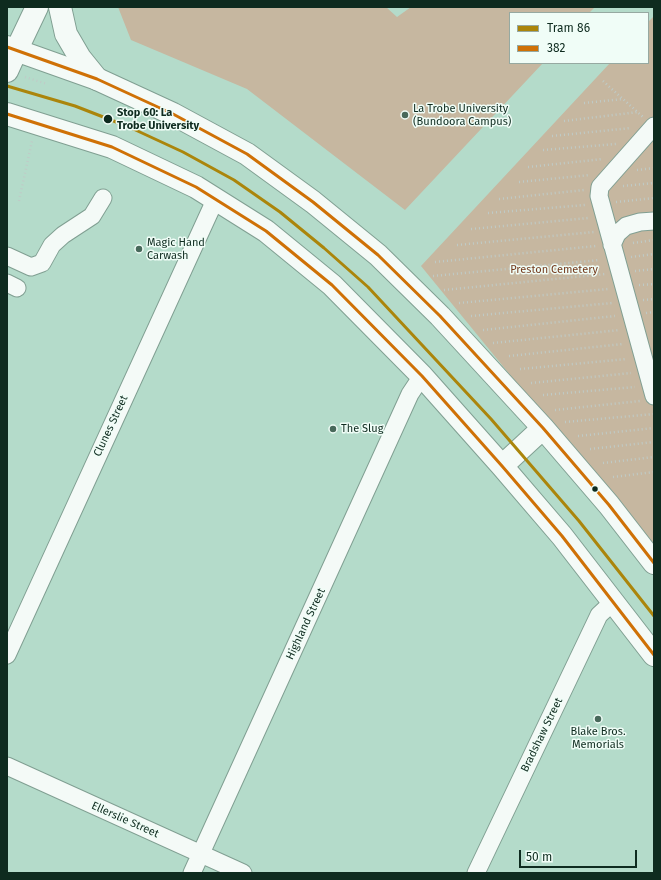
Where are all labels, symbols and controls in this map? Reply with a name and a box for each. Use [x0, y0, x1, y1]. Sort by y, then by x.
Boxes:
legend [509, 12, 649, 64]
text: Tram 86 [547, 21, 590, 35]
text: 382 [547, 41, 565, 55]
place label: La Trobe University (Bundoora Campus) [413, 102, 511, 128]
place label: Stop 60: La Trobe University [117, 106, 199, 132]
marker: La Trobe University (Bundoora Campus) [400, 110, 410, 120]
marker: Stop 60: La Trobe University [102, 113, 114, 125]
place label: Magic Hand Carwash [147, 236, 205, 262]
marker: Magic Hand Carwash [134, 244, 144, 254]
park label: Preston Cemetery [510, 263, 598, 277]
street label: Clunes Street [91, 393, 131, 459]
place label: The Slug [341, 422, 383, 436]
marker: The Slug [328, 424, 338, 434]
unlabelled marker [590, 484, 600, 494]
street label: Highland Street [284, 586, 328, 662]
street label: Bradshaw Street [518, 696, 566, 774]
marker: Blake Bros. Memorials [593, 714, 603, 724]
place label: Blake Bros. Memorials [570, 725, 626, 751]
street label: Ellerslie Street [89, 799, 161, 841]
scale bar [521, 842, 639, 868]
text: 50 m [526, 850, 552, 864]

